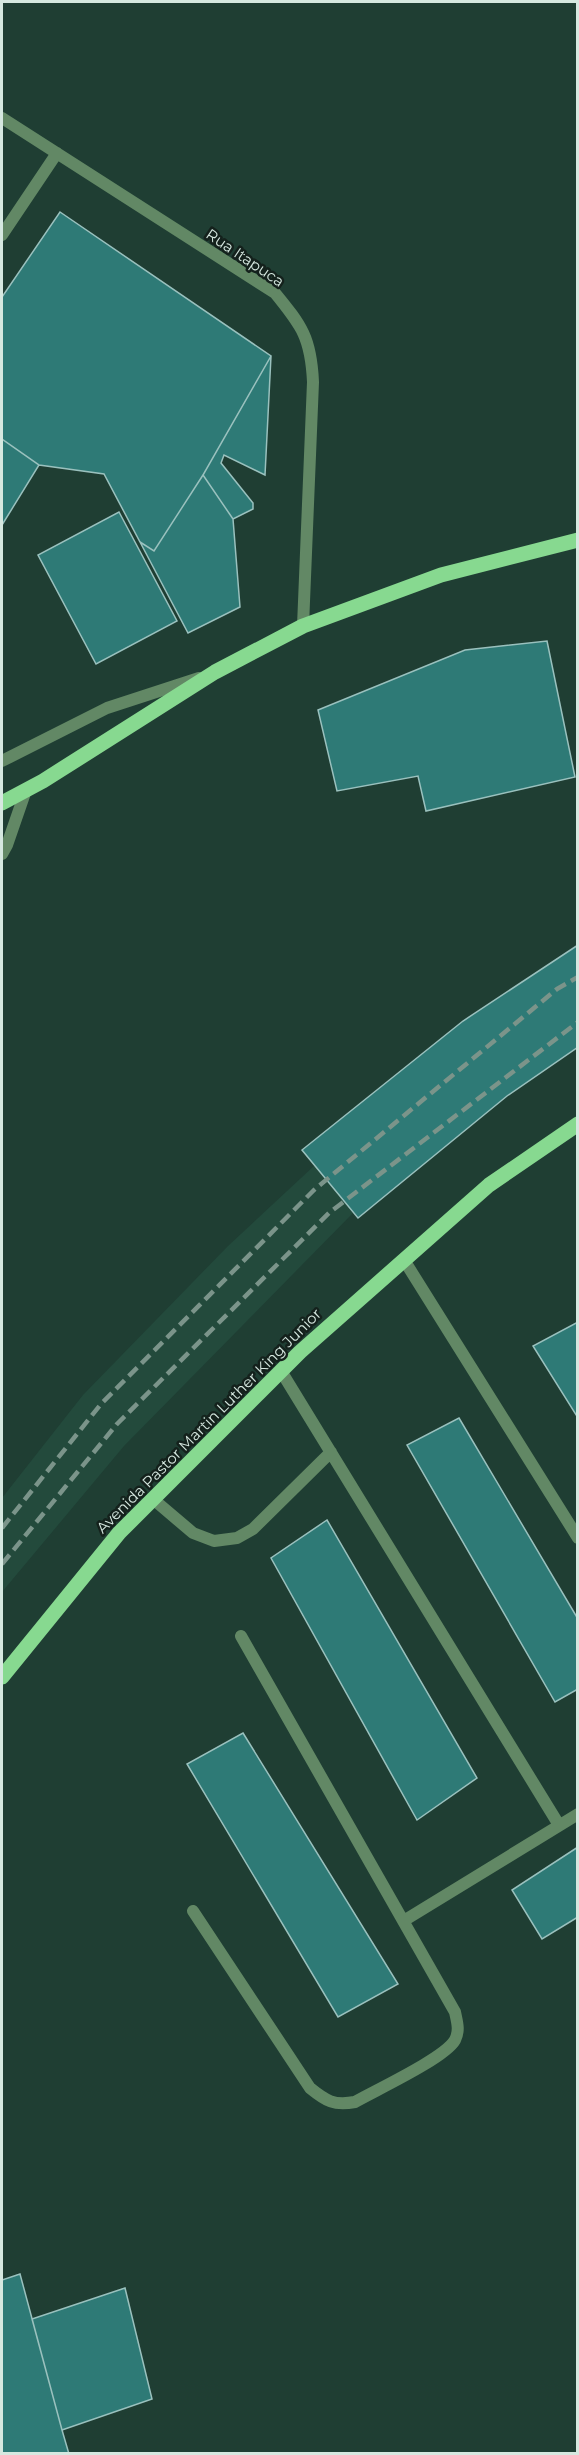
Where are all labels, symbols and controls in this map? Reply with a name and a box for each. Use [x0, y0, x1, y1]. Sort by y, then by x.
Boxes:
street label: Rua Itapuca [202, 224, 288, 291]
street label: Avenida Pastor Martin Luther King Junior [92, 1304, 325, 1537]

